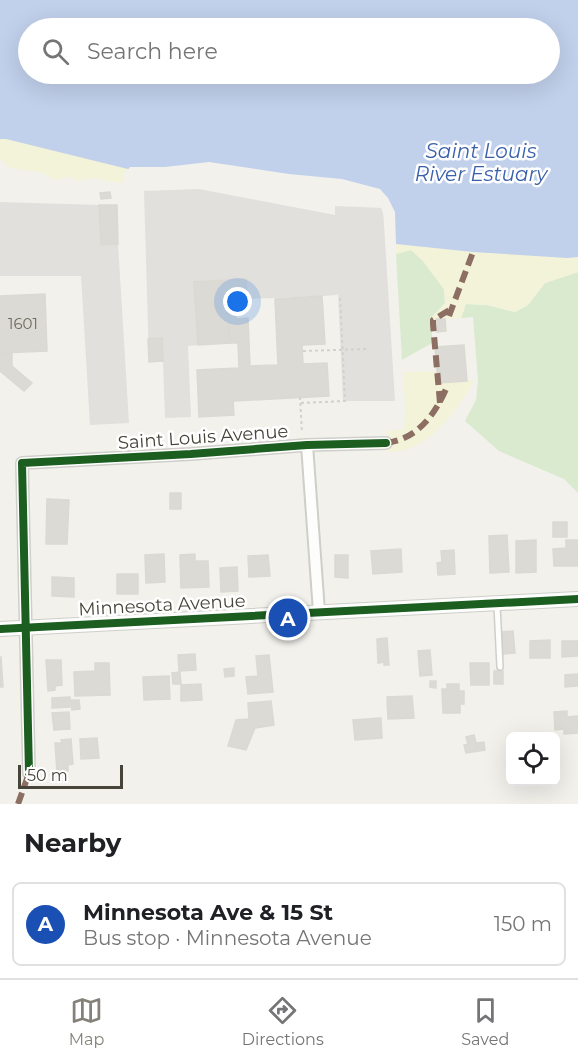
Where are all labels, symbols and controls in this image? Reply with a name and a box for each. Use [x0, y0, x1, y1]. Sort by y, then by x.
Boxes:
search box [18, 18, 560, 84]
icon: search [39, 35, 72, 68]
text: Search here [87, 38, 218, 65]
water label: Saint Louis River Estuary [415, 139, 548, 186]
your location [223, 287, 252, 316]
house number: 1601 [8, 314, 38, 333]
street label: Saint Louis Avenue [117, 420, 289, 454]
street label: Minnesota Avenue [78, 590, 246, 620]
pin: A [268, 596, 308, 640]
map controls [506, 732, 560, 786]
button: locate [506, 732, 560, 786]
scale bar [18, 762, 123, 790]
text: 50 m [27, 766, 68, 785]
text: Nearby [24, 827, 121, 859]
text: Minnesota Ave & 15 St [83, 899, 333, 926]
text: A [38, 912, 53, 936]
text: 150 m [494, 912, 552, 936]
text: Bus stop · Minnesota Avenue [83, 926, 372, 950]
tab: Map [69, 994, 104, 1049]
tab: Directions [242, 994, 324, 1049]
tab: Saved [461, 994, 509, 1049]

